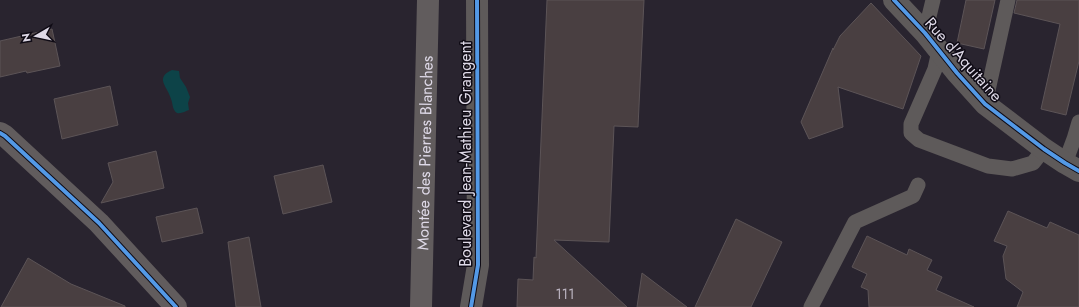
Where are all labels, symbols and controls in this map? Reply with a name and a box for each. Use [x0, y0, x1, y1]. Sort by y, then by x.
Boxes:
street label: Rue d'Aquitaine [920, 12, 1008, 107]
north arrow [16, 16, 56, 56]
text: N [18, 32, 35, 43]
street label: Boulevard Jean-Mathieu Grangent [454, 41, 477, 267]
street label: Montée des Pierres Blanches [411, 55, 439, 251]
house number: 111 [556, 284, 574, 304]

